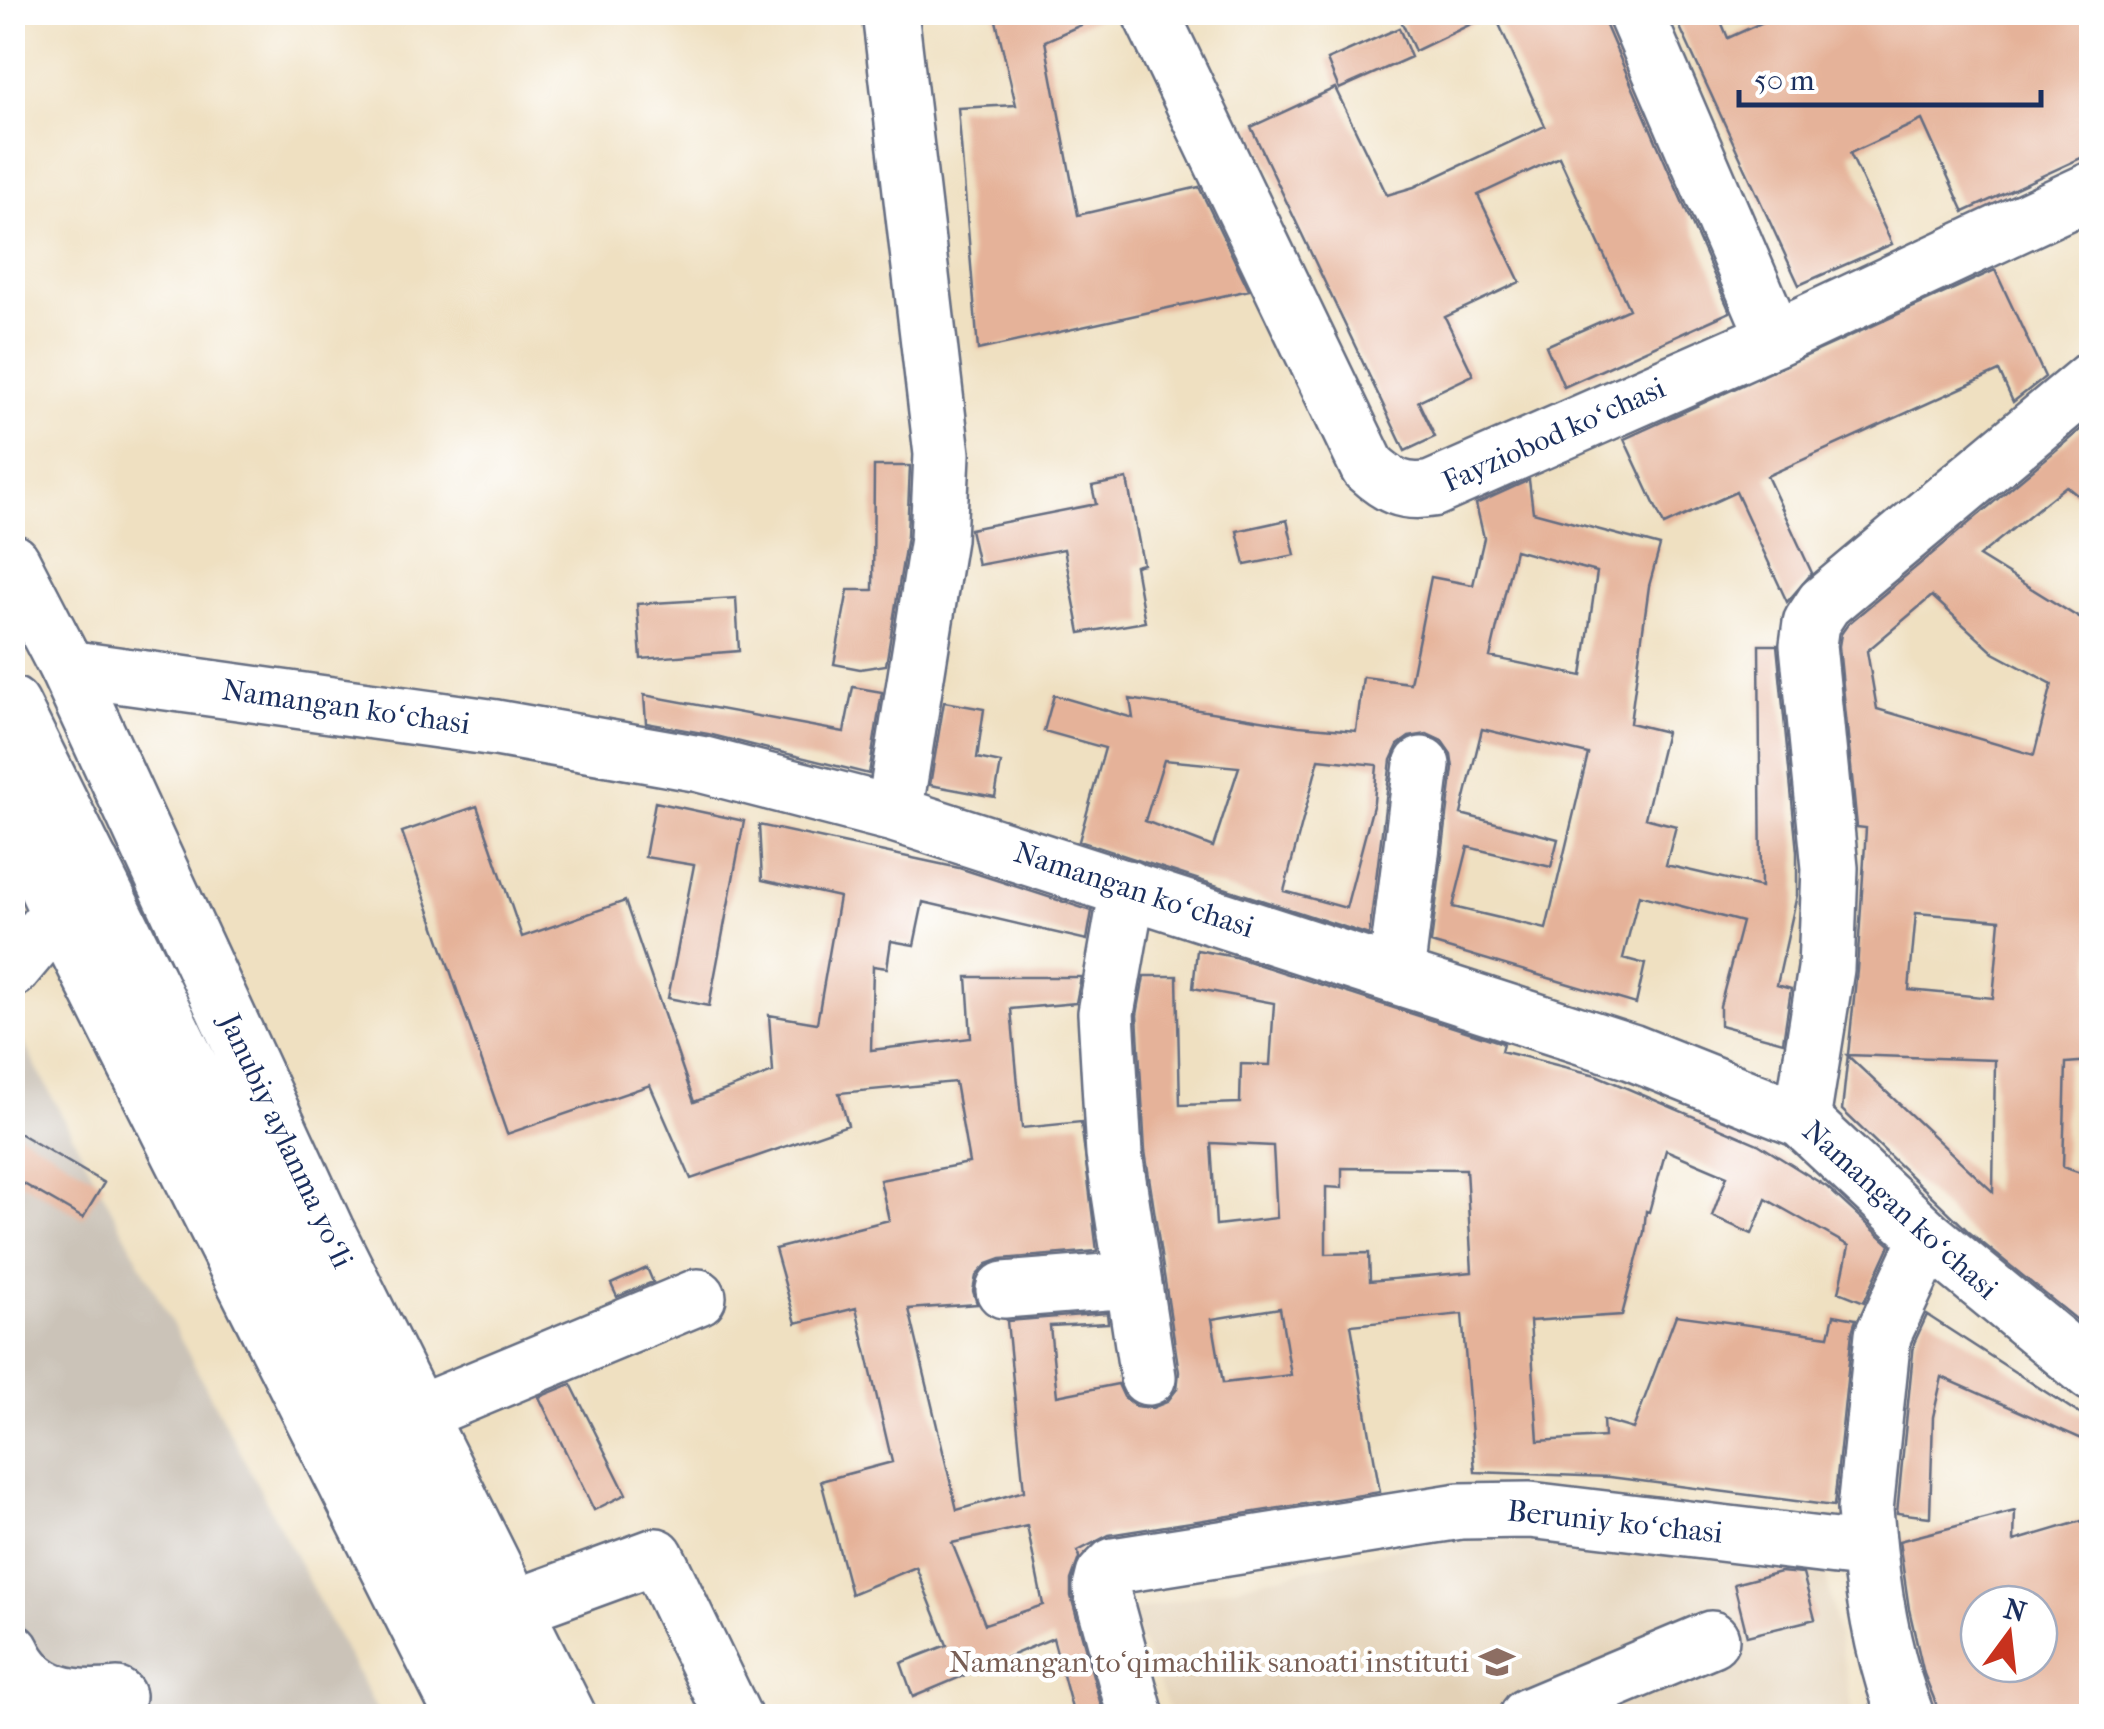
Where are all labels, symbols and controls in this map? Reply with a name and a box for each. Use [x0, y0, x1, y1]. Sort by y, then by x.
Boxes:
scale bar [1739, 45, 2042, 107]
text: 50 m [1754, 63, 1815, 98]
street label: Fayziobod koʻchasi [1437, 370, 1671, 500]
street label: Namangan koʻchasi [220, 672, 472, 742]
street label: Namangan koʻchasi [1010, 835, 1258, 945]
street label: Janubiy aylanma yoʻli [211, 1006, 360, 1274]
street label: Namangan koʻchasi [1795, 1113, 2005, 1307]
street label: Beruniy koʻchasi [1506, 1493, 1725, 1551]
north arrow [1959, 1584, 2059, 1684]
text: N [2001, 1592, 2031, 1629]
school or university icon: Namangan to‘qimachilik sanoati instituti [1478, 1643, 1516, 1681]
place label: Namangan to‘qimachilik sanoati instituti [949, 1645, 1469, 1680]

